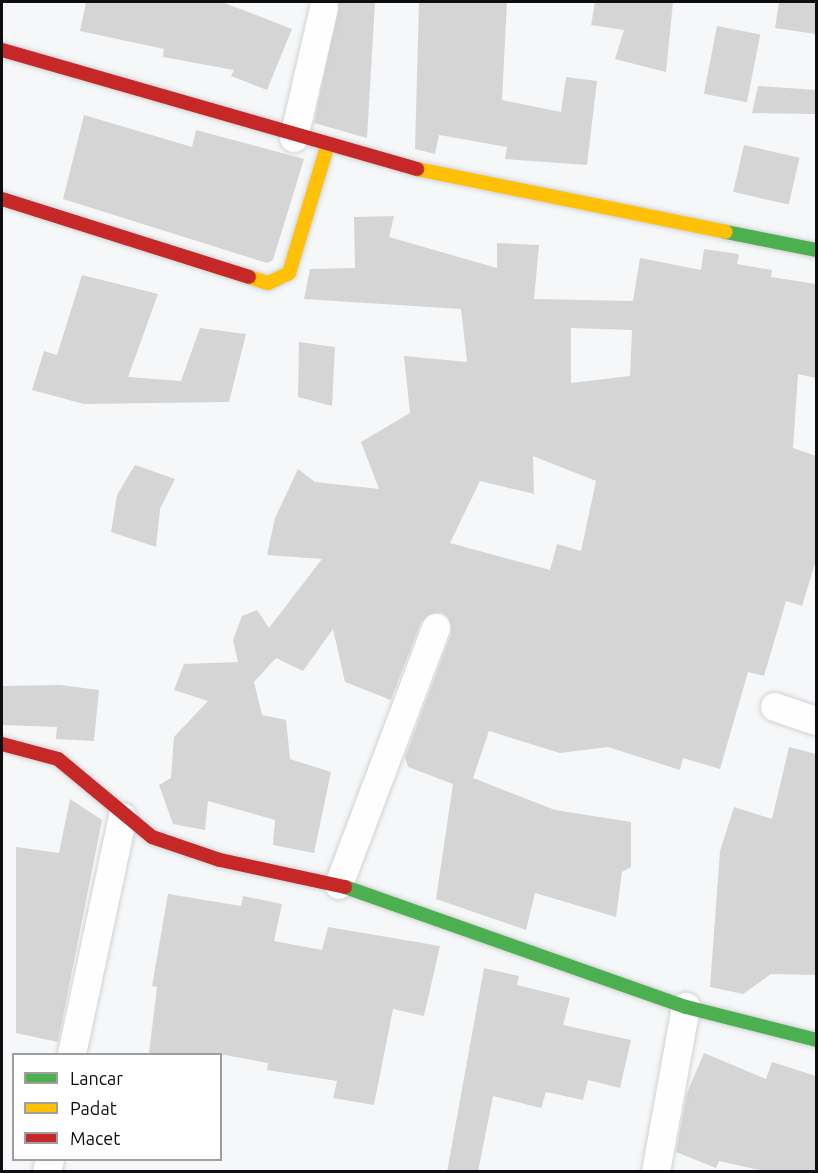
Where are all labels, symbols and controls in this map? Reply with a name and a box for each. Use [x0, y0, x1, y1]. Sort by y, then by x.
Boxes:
legend [12, 1053, 222, 1161]
text: Lancar [70, 1068, 123, 1088]
text: Padat [70, 1098, 117, 1118]
text: Macet [70, 1128, 120, 1148]

